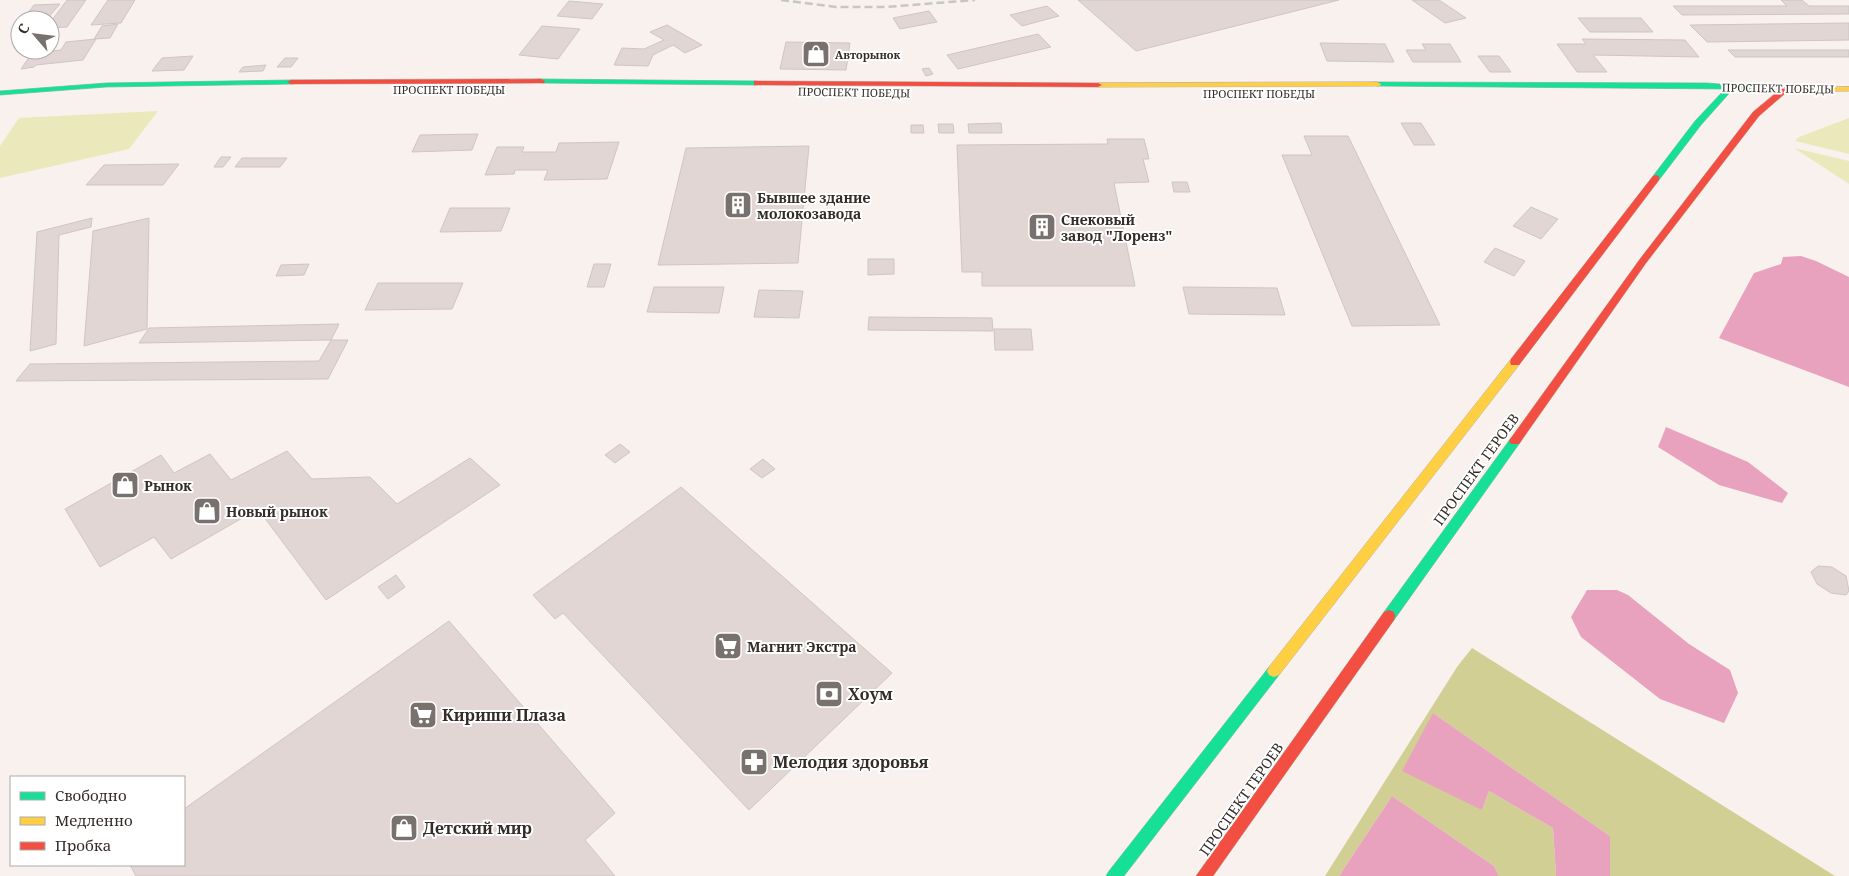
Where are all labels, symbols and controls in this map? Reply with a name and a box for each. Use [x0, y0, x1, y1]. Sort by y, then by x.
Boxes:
north arrow [10, 10, 60, 60]
text: С [13, 20, 34, 37]
shop icon: Авторынок [801, 39, 831, 69]
place label: Авторынок [835, 47, 900, 62]
street label: ПРОСПЕКТ ПОБЕДЫ [1722, 80, 1834, 96]
street label: ПРОСПЕКТ ПОБЕДЫ [393, 82, 505, 97]
street label: ПРОСПЕКТ ПОБЕДЫ [798, 84, 910, 100]
street label: ПРОСПЕКТ ПОБЕДЫ [1203, 86, 1315, 101]
place label: Бывшее здание молокозавода [757, 188, 870, 223]
building icon: Бывшее здание молокозавода [723, 190, 753, 220]
place label: Снековый завод "Лоренз" [1061, 210, 1172, 245]
building icon: Снековый завод "Лоренз" [1027, 212, 1057, 242]
street label: ПРОСПЕКТ ГЕРОЕВ [1429, 409, 1523, 529]
shop icon: Рынок [110, 470, 140, 500]
place label: Рынок [144, 476, 192, 495]
shop icon: Новый рынок [192, 496, 222, 526]
place label: Новый рынок [226, 502, 328, 521]
supermarket icon: Магнит Экстра [713, 631, 743, 661]
place label: Магнит Экстра [747, 637, 857, 656]
bank icon: Хоум [814, 679, 844, 709]
place label: Хоум [848, 683, 893, 705]
supermarket icon: Кириши Плаза [408, 700, 438, 730]
place label: Кириши Плаза [442, 704, 566, 726]
street label: ПРОСПЕКТ ГЕРОЕВ [1195, 739, 1287, 859]
pharmacy icon: Мелодия здоровья [739, 747, 769, 777]
place label: Мелодия здоровья [773, 751, 929, 773]
legend [10, 776, 185, 866]
text: Свободно [55, 785, 127, 805]
text: Медленно [55, 810, 133, 830]
shop icon: Детский мир [389, 813, 419, 843]
place label: Детский мир [423, 817, 532, 839]
text: Пробка [55, 835, 111, 855]

